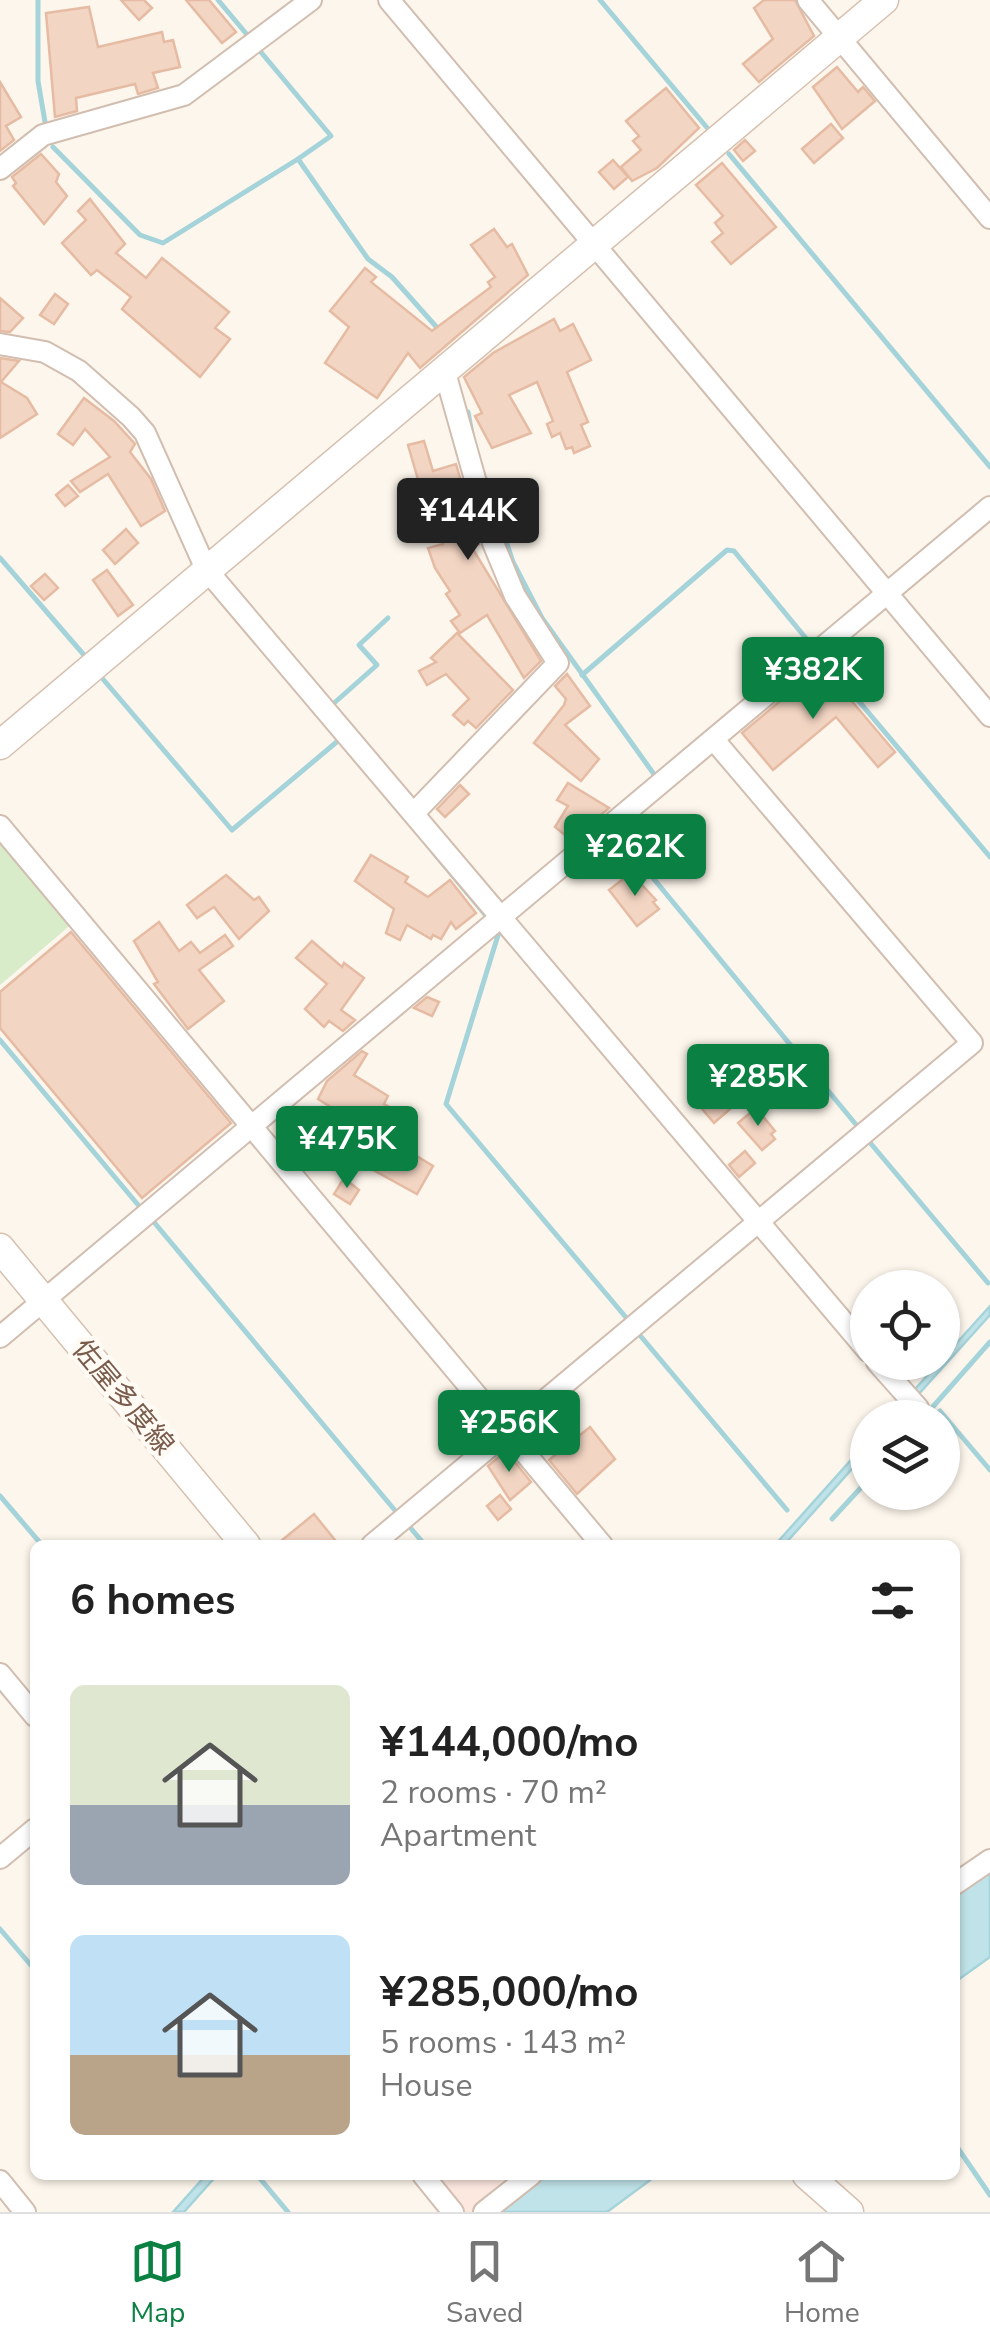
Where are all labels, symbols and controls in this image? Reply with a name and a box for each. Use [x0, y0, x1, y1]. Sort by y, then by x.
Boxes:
pin: ¥144K [398, 478, 538, 563]
text: ¥144K [419, 489, 517, 532]
pin: ¥382K [743, 637, 883, 722]
text: ¥382K [764, 648, 862, 691]
pin: ¥262K [565, 814, 705, 899]
text: ¥262K [586, 825, 684, 868]
pin: ¥285K [688, 1044, 828, 1129]
text: ¥285K [709, 1055, 807, 1098]
pin: ¥475K [277, 1106, 417, 1191]
text: ¥475K [298, 1117, 396, 1160]
map controls [850, 1270, 960, 1510]
button: locate [850, 1270, 960, 1380]
street label: 佐屋多度線 [63, 1331, 183, 1463]
pin: ¥256K [439, 1390, 579, 1475]
button: layers [850, 1400, 960, 1510]
text: ¥256K [460, 1401, 558, 1444]
text: 6 homes [70, 1572, 235, 1629]
icon: filters [865, 1573, 920, 1628]
text: ¥144,000/mo [380, 1714, 638, 1771]
icon: home [150, 1725, 270, 1845]
text: 2 rooms · 70 m² [380, 1771, 607, 1814]
text: Apartment [380, 1814, 536, 1857]
text: ¥285,000/mo [380, 1964, 638, 2021]
icon: home [150, 1975, 270, 2095]
text: 5 rooms · 143 m² [380, 2021, 626, 2064]
text: House [380, 2064, 473, 2107]
tab: Map [130, 2234, 185, 2332]
tab: Saved [446, 2234, 523, 2332]
tab: Home [784, 2234, 860, 2332]

